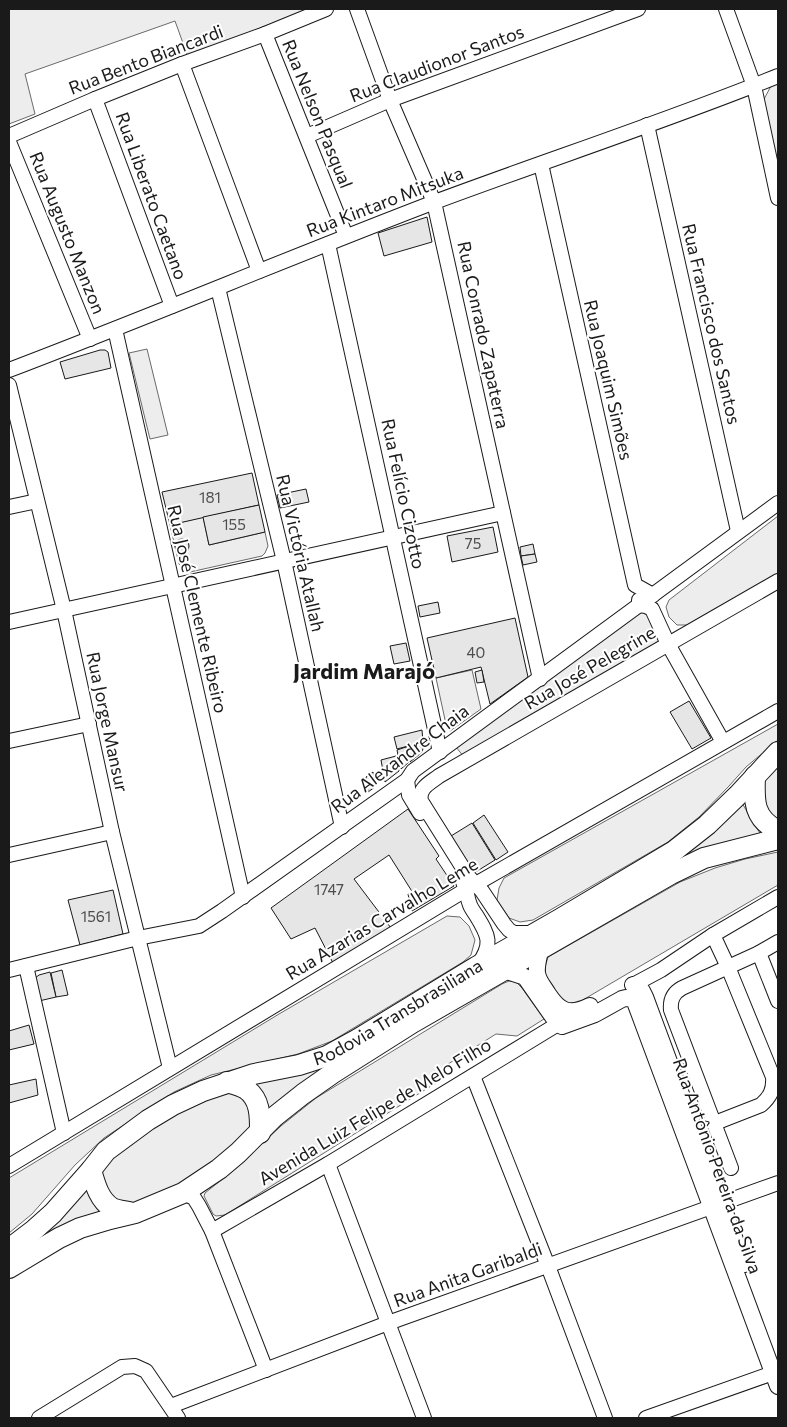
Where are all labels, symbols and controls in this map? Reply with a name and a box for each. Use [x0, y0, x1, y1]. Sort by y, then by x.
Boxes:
street label: Rua Bento Biancardi [65, 19, 226, 99]
street label: Rua Claudionor Santos [346, 20, 527, 106]
street label: Rua Nelson Pasqual [278, 36, 358, 191]
street label: Rua Liberato Caetano [111, 109, 193, 282]
street label: Rua Augusto Manzon [25, 148, 111, 317]
street label: Rua Kintaro Mitsuka [303, 161, 466, 241]
street label: Rua Francisco dos Santos [678, 221, 746, 426]
street label: Rua Conrado Zapaterra [453, 239, 515, 431]
street label: Rua Joaquim Simões [580, 297, 638, 462]
street label: Rua Felício Cizotto [377, 417, 431, 571]
street label: Rua Victória Atallah [272, 472, 330, 634]
house number: 181 [199, 488, 221, 506]
street label: Rua José Clemente Ribeiro [163, 503, 233, 715]
house number: 155 [222, 515, 246, 533]
house number: 75 [465, 534, 481, 552]
street label: Rua José Pelegrine [520, 621, 659, 714]
house number: 40 [467, 643, 485, 661]
street label: Rua Jorge Mansur [82, 650, 134, 794]
district label: Jardim Marajó [293, 657, 435, 684]
street label: Rua Alexandre Chaia [326, 699, 473, 817]
street label: Rua Azarias Carvalho Leme [282, 852, 481, 984]
house number: 1747 [314, 880, 344, 898]
house number: 1561 [81, 907, 111, 925]
street label: Rodovia Transbrasiliana [310, 954, 486, 1070]
street label: Avenida Luiz Felipe de Melo Filho [254, 1033, 495, 1189]
street label: Rua Antônio Pereira da Silva [669, 1055, 767, 1276]
street label: Rua Anita Garibaldi [390, 1237, 545, 1311]

